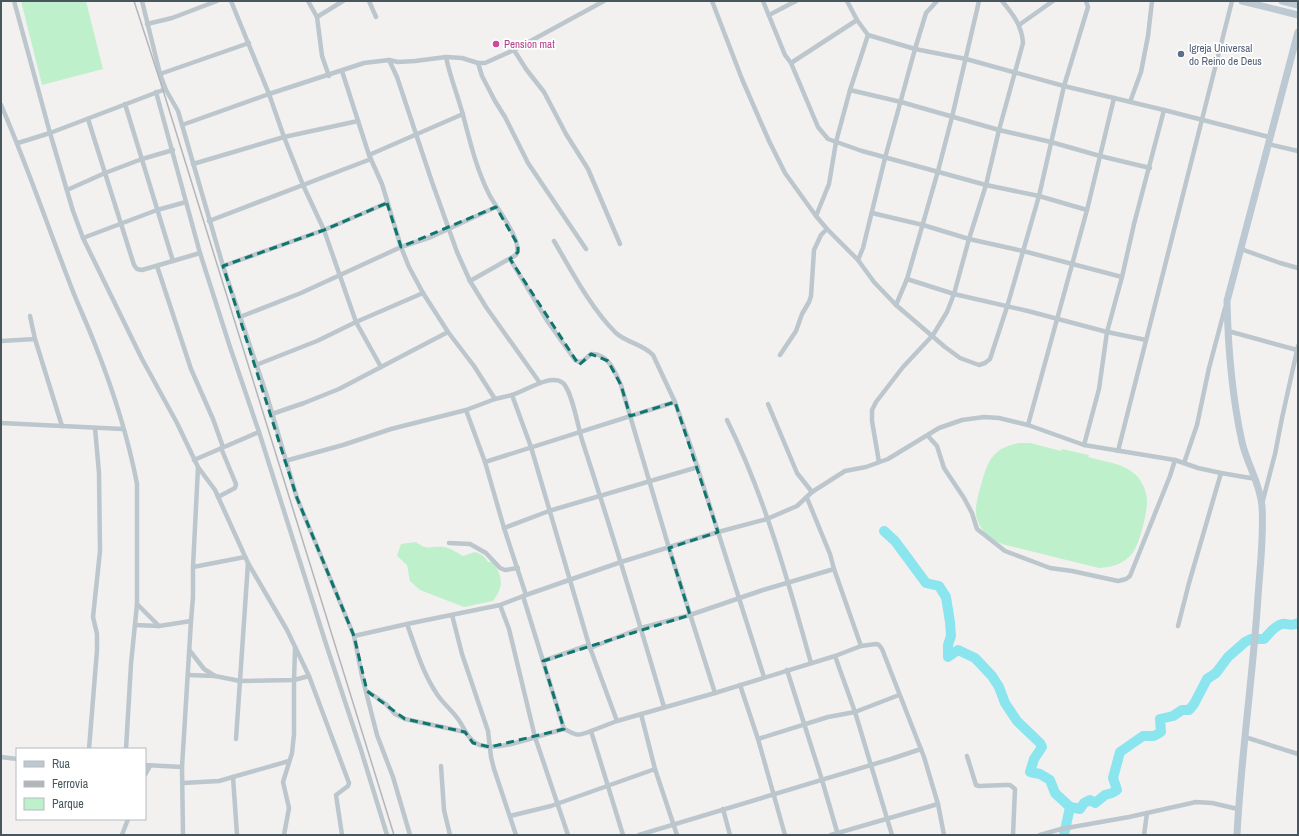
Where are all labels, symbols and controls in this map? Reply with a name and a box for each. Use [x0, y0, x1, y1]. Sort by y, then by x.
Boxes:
place label: Pension mat [504, 37, 555, 51]
marker: Pension mat [491, 39, 501, 49]
place label: Igreja Universal do Reino de Deus [1189, 41, 1262, 68]
marker: Igreja Universal do Reino de Deus [1176, 49, 1186, 59]
legend [16, 748, 146, 820]
text: Rua [52, 756, 71, 772]
text: Ferrovia [52, 776, 89, 792]
text: Parque [52, 796, 84, 812]

